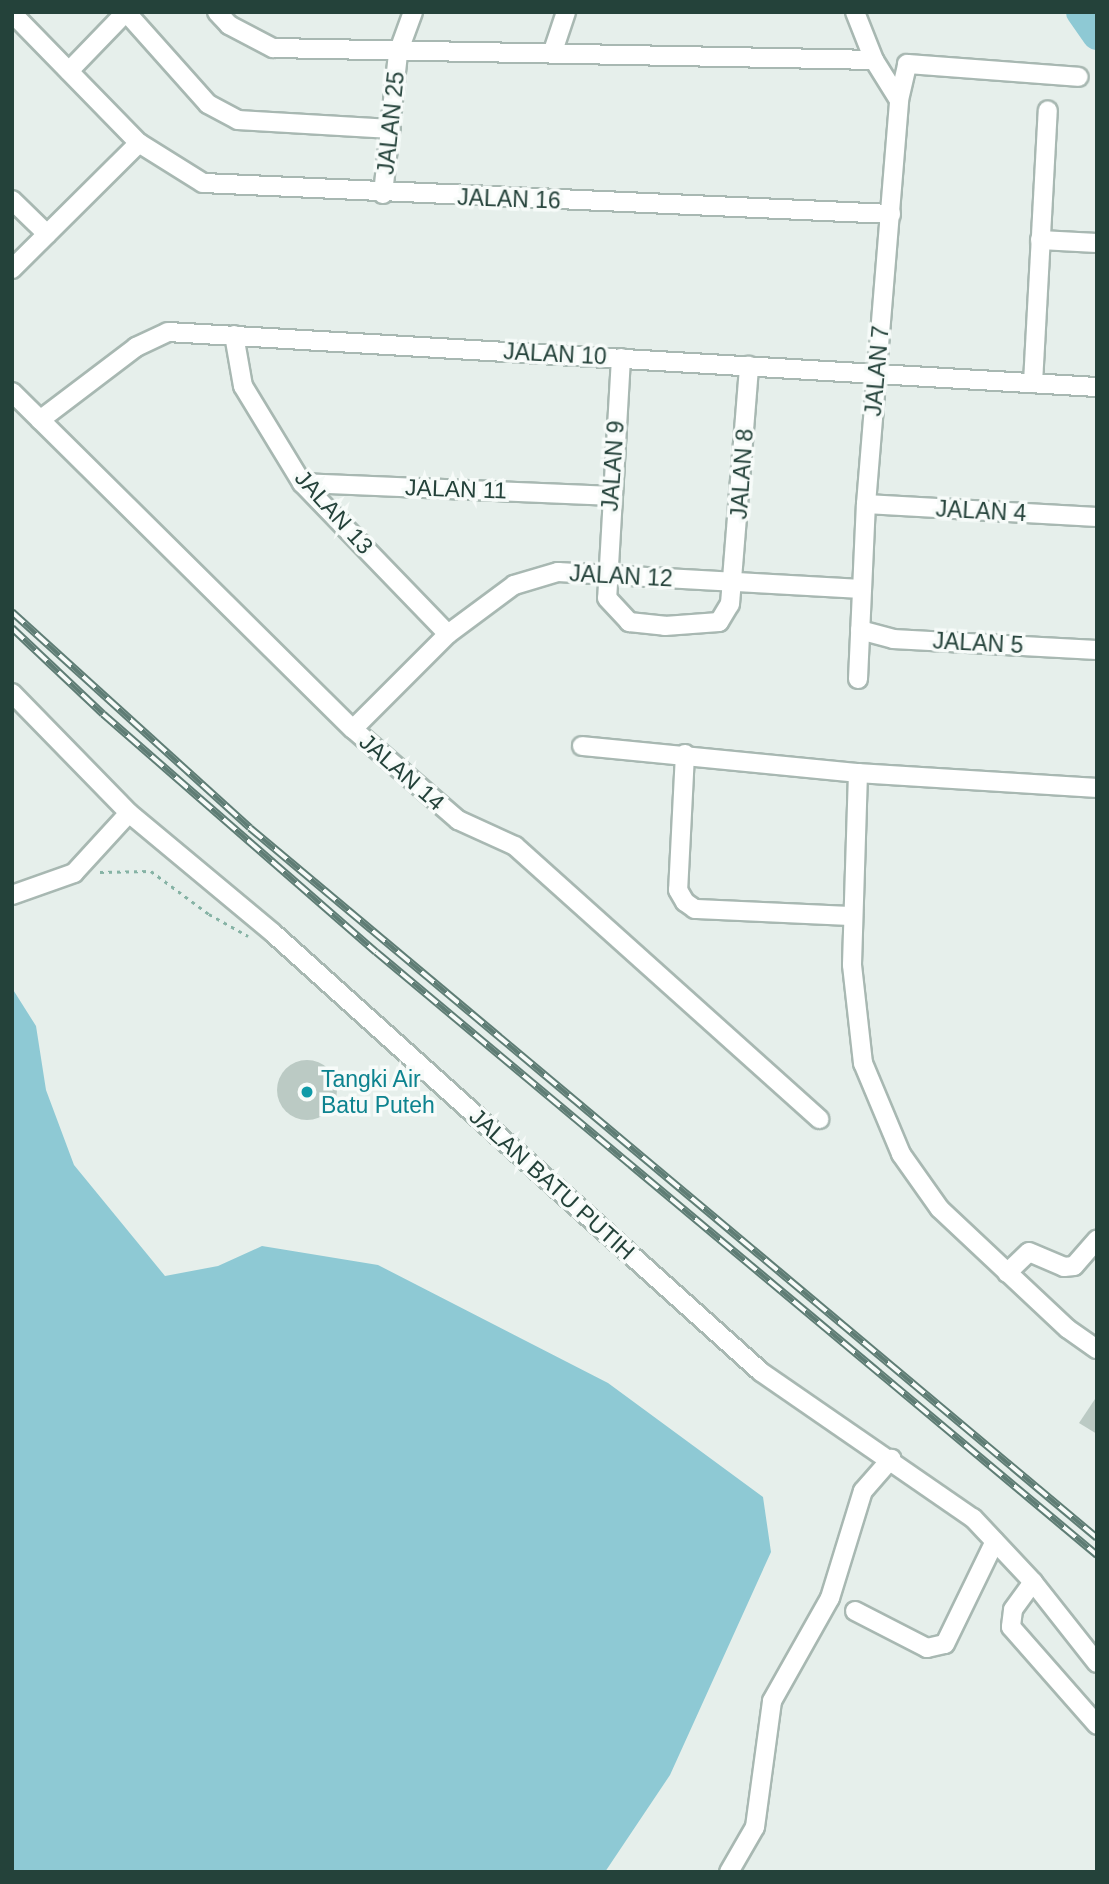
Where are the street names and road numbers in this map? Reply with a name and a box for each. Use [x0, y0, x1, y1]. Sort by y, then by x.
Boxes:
street label: JALAN 25 [372, 70, 410, 176]
street label: JALAN 16 [457, 183, 561, 215]
street label: JALAN 7 [859, 325, 895, 417]
street label: JALAN 10 [503, 338, 607, 370]
street label: JALAN 9 [596, 420, 630, 512]
street label: JALAN 8 [725, 428, 759, 520]
street label: JALAN 13 [289, 464, 379, 560]
street label: JALAN 11 [405, 473, 507, 505]
street label: JALAN 4 [935, 495, 1027, 527]
street label: JALAN 12 [569, 560, 673, 592]
street label: JALAN 5 [932, 627, 1024, 659]
street label: JALAN 14 [354, 728, 450, 816]
street label: JALAN BATU PUTIH [464, 1102, 640, 1266]

